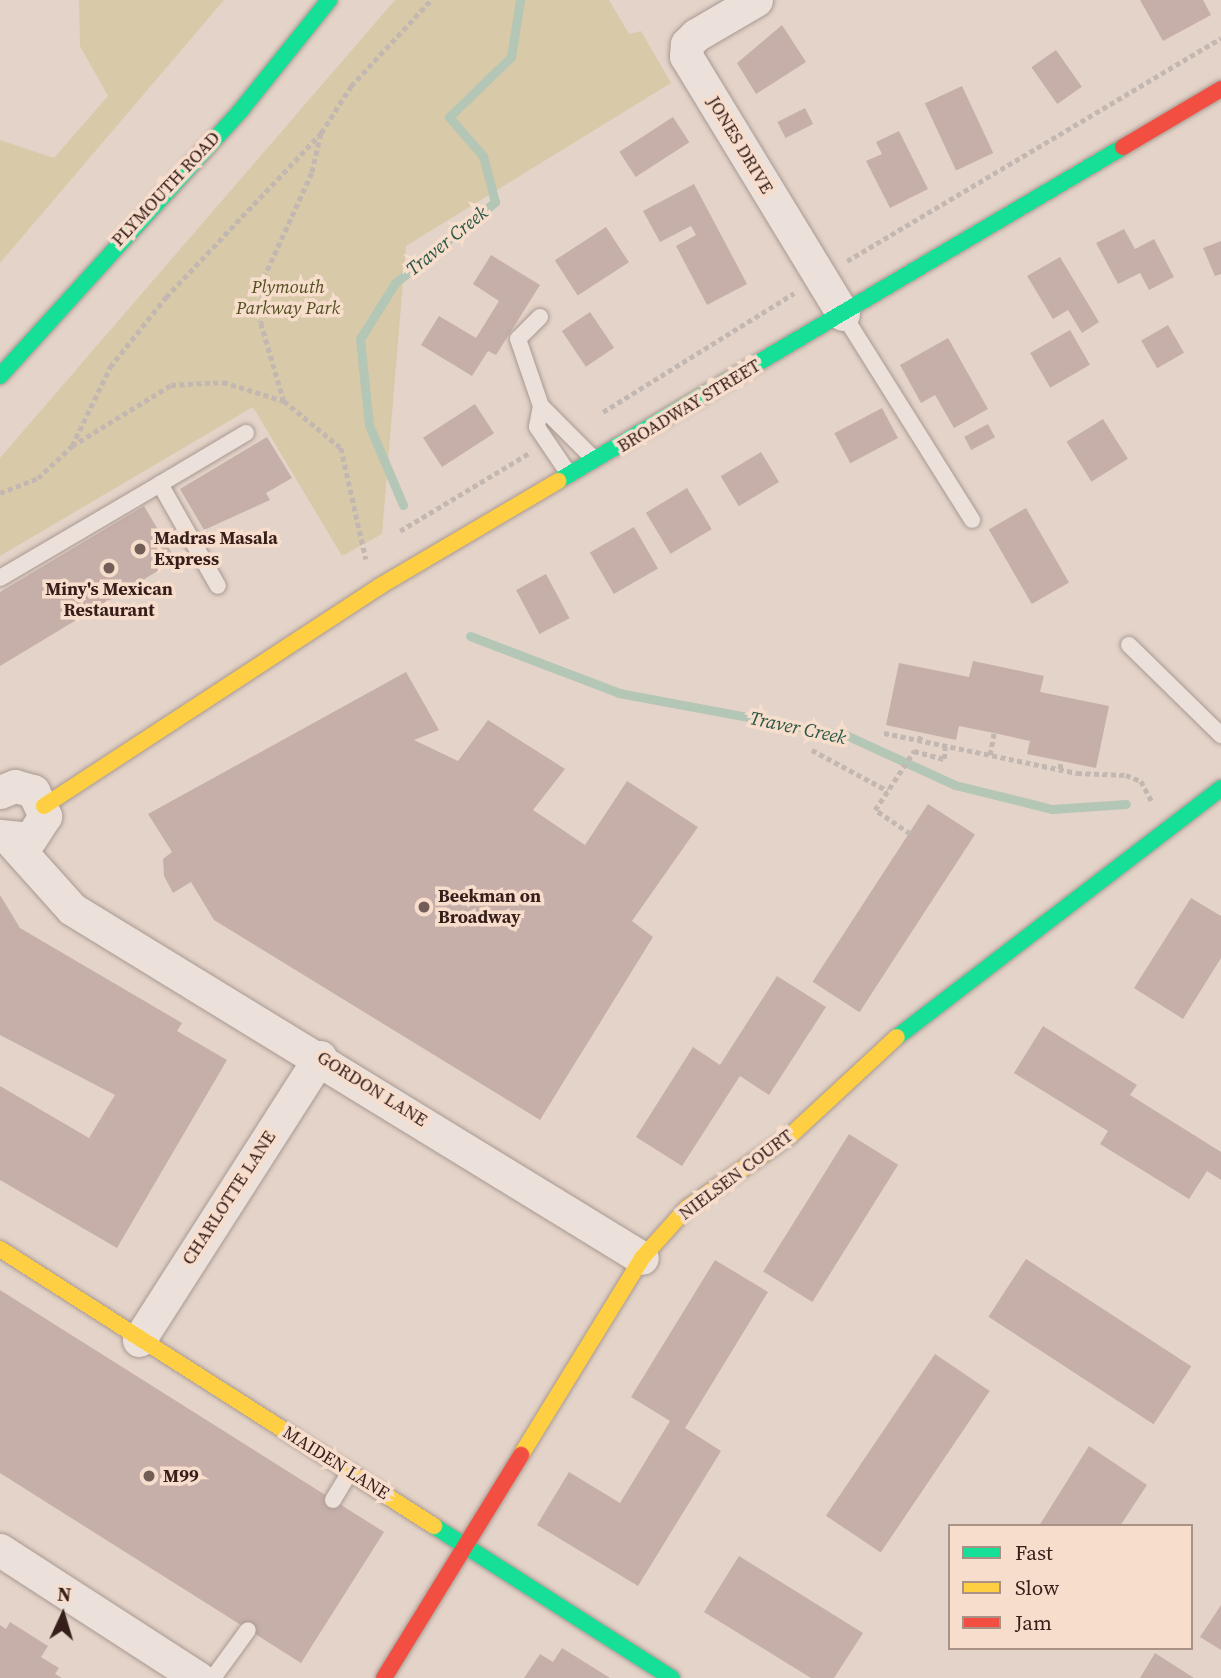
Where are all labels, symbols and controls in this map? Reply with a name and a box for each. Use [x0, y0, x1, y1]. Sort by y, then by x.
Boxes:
street label: JONES DRIVE [702, 92, 778, 198]
street label: PLYMOUTH ROAD [107, 127, 225, 251]
water label: Traver Creek [402, 201, 492, 281]
park label: Plymouth Parkway Park [236, 277, 340, 320]
street label: BROADWAY STREET [613, 355, 765, 457]
place label: Madras Masala Express [154, 528, 278, 570]
marker: Madras Masala Express [132, 541, 148, 557]
marker: Miny's Mexican Restaurant [101, 560, 117, 576]
place label: Miny's Mexican Restaurant [45, 579, 173, 622]
water label: Traver Creek [748, 707, 848, 749]
place label: Beekman on Broadway [438, 886, 541, 928]
marker: Beekman on Broadway [416, 899, 432, 915]
street label: GORDON LANE [313, 1047, 431, 1131]
street label: NIELSEN COURT [675, 1125, 797, 1225]
street label: CHARLOTTE LANE [178, 1127, 280, 1269]
street label: MAIDEN LANE [279, 1422, 393, 1504]
place label: M99 [163, 1465, 199, 1487]
marker: M99 [141, 1468, 157, 1484]
legend [948, 1524, 1193, 1650]
text: Fast [1015, 1538, 1053, 1567]
text: Slow [1015, 1573, 1059, 1602]
north arrow [28, 1580, 98, 1650]
text: N [57, 1581, 72, 1608]
text: Jam [1015, 1608, 1052, 1637]

